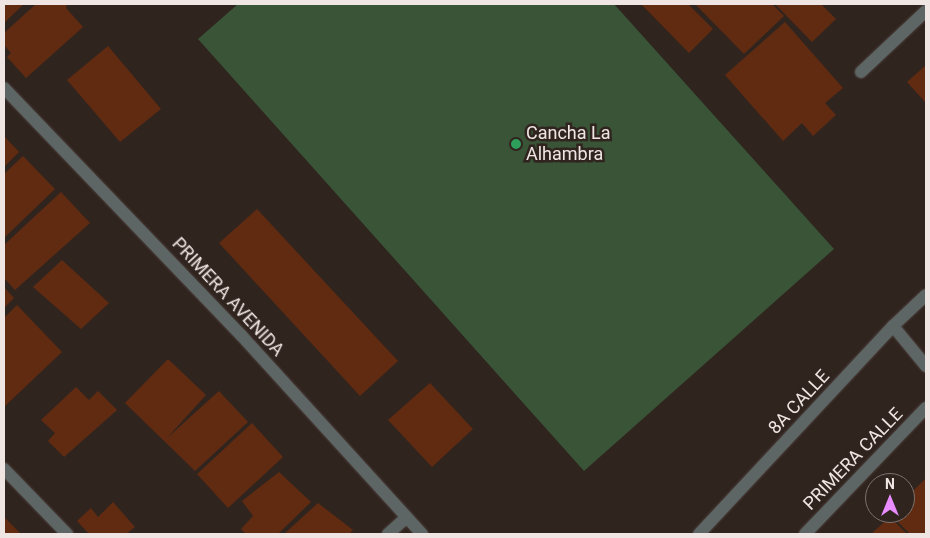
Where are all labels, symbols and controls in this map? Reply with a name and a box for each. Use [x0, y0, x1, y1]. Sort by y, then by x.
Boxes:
place label: Cancha La Alhambra [526, 123, 611, 166]
marker: Cancha La Alhambra [510, 138, 522, 150]
street label: PRIMERA AVENIDA [167, 233, 289, 361]
street label: 8A CALLE [764, 366, 834, 438]
street label: PRIMERA CALLE [799, 403, 907, 515]
north arrow [865, 473, 915, 523]
text: N [885, 476, 895, 492]

